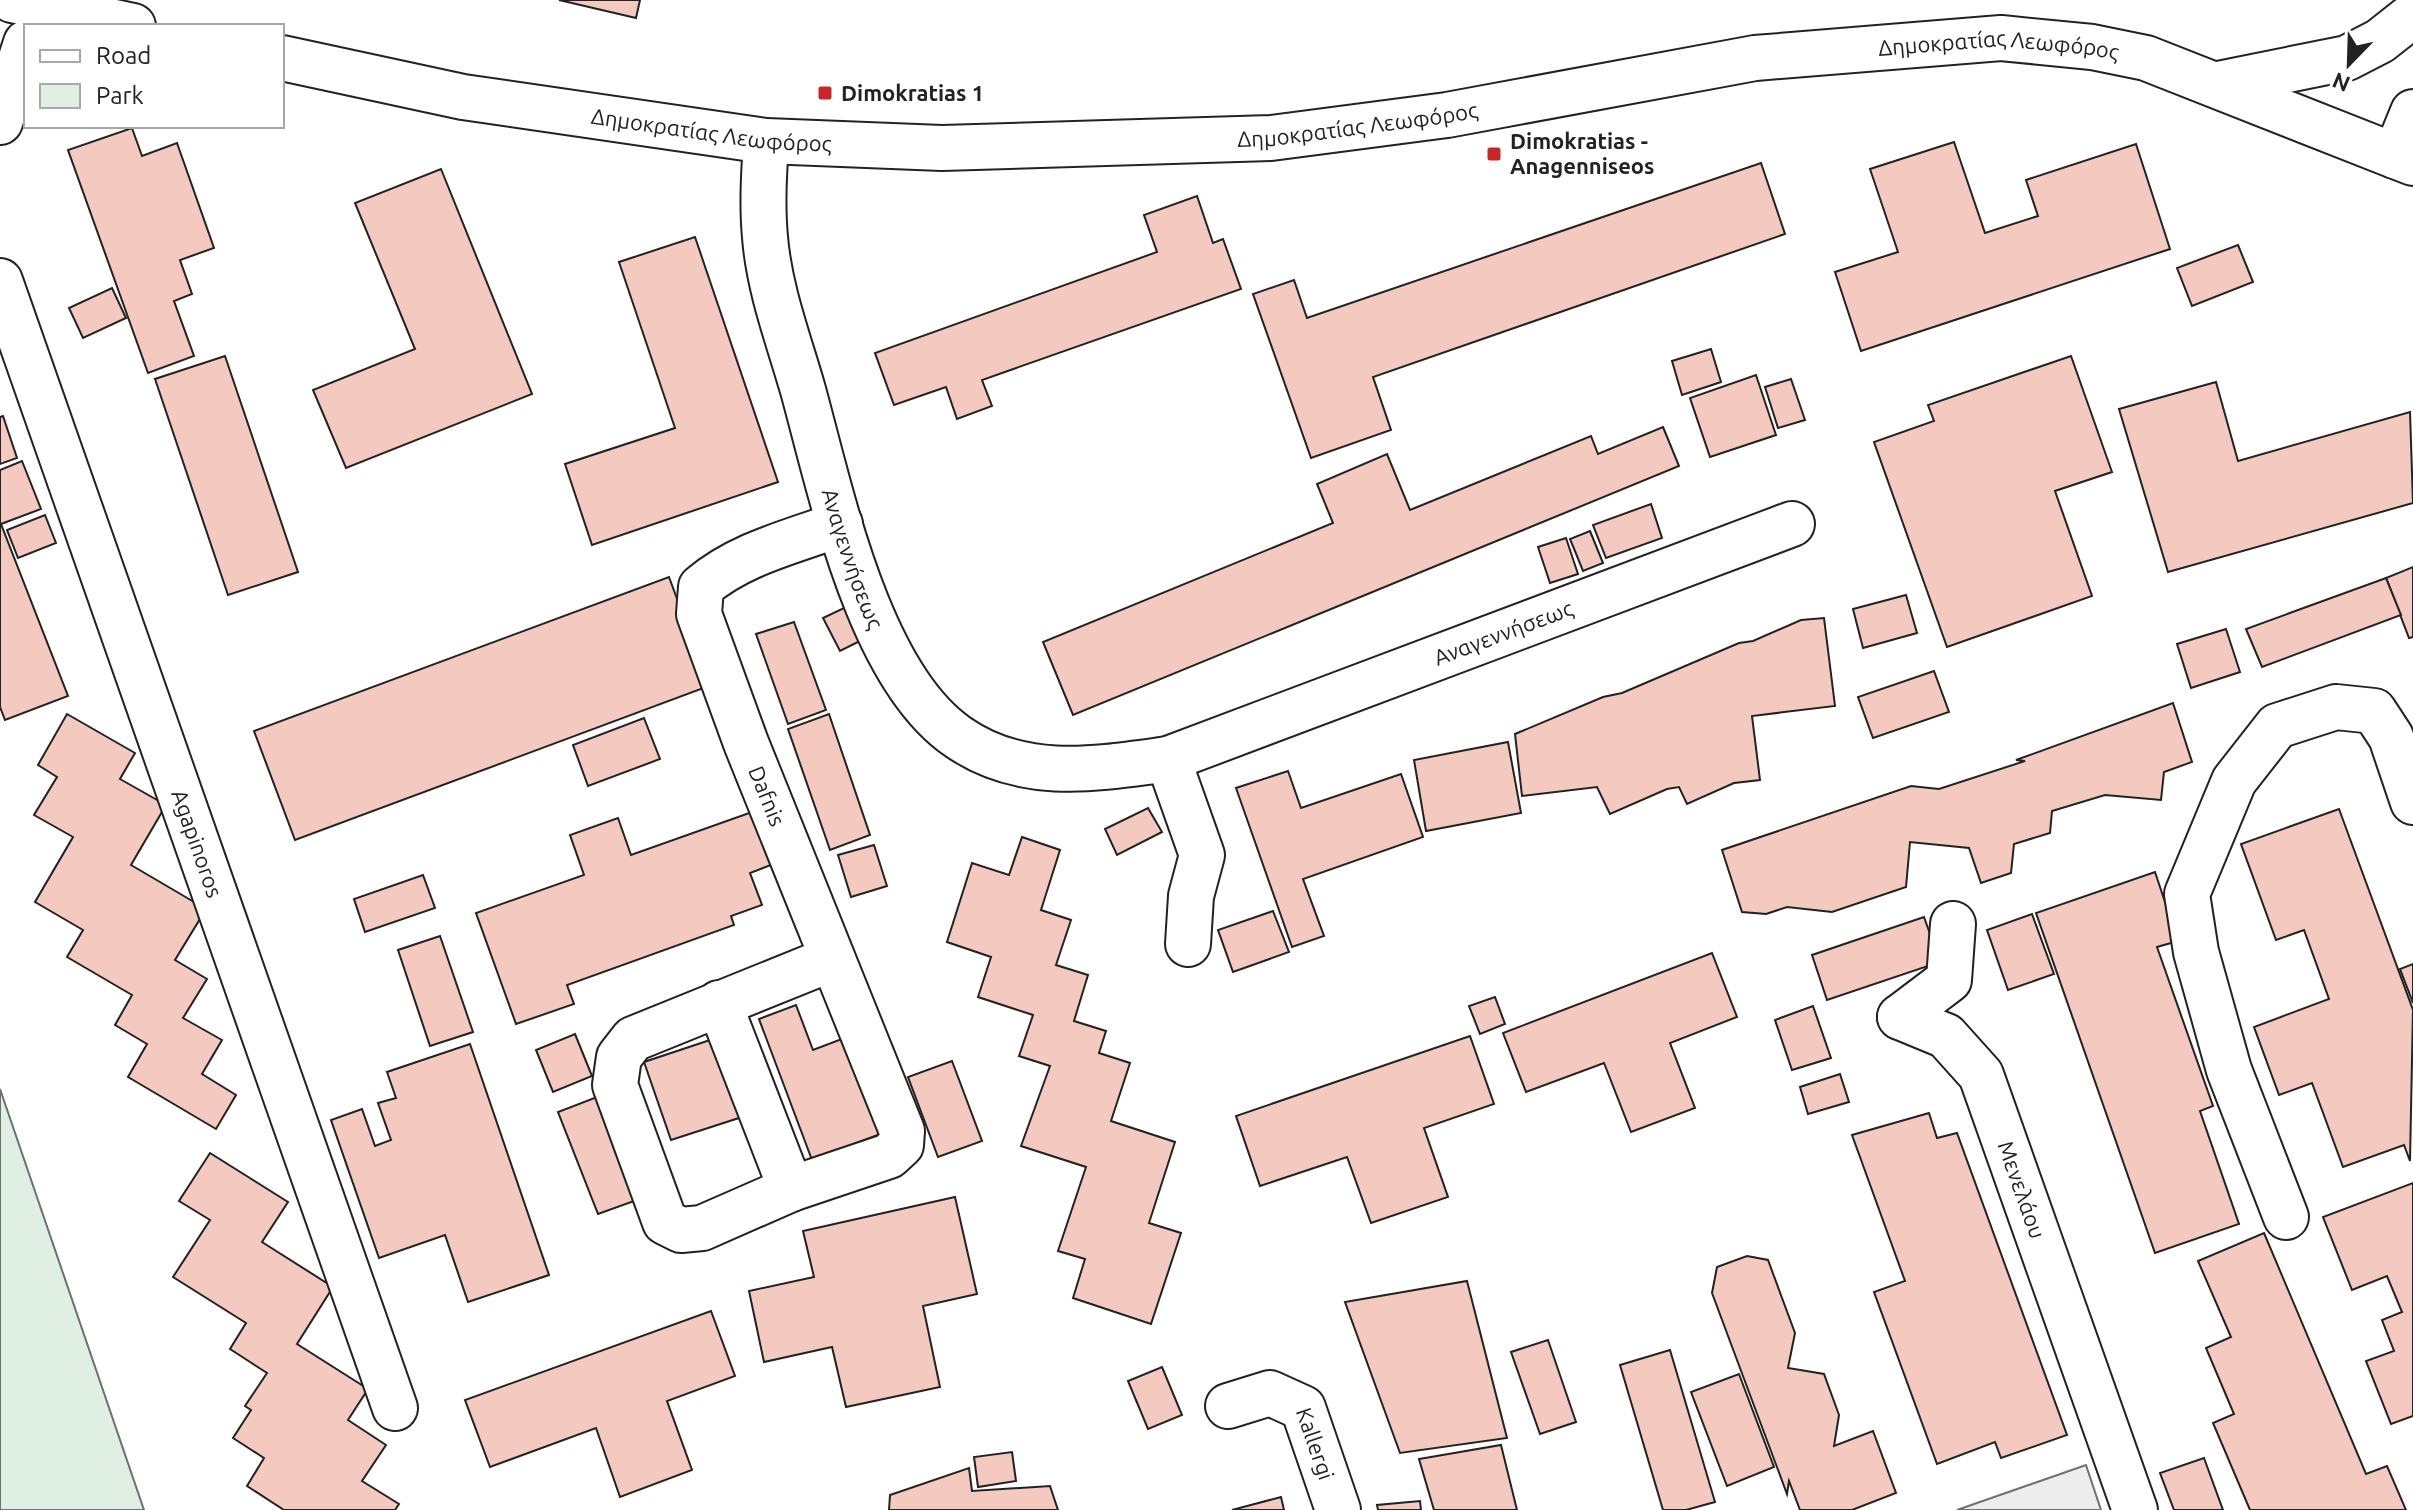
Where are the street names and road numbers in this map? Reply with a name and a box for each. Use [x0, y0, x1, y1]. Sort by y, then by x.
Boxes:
street label: Δημοκρατίας Λεωφόρος [1877, 25, 2121, 65]
street label: Δημοκρατίας Λεωφόρος [1237, 97, 1480, 151]
street label: Δημοκρατίας Λεωφόρος [590, 103, 832, 157]
street label: Αναγεννήσεως [818, 486, 889, 633]
street label: Αναγεννήσεως [1430, 595, 1576, 670]
street label: Dafnis [744, 762, 791, 830]
street label: Agapinoros [167, 786, 228, 901]
street label: Μενελάου [1993, 1138, 2051, 1242]
street label: Kallergi [1292, 1404, 1340, 1483]

